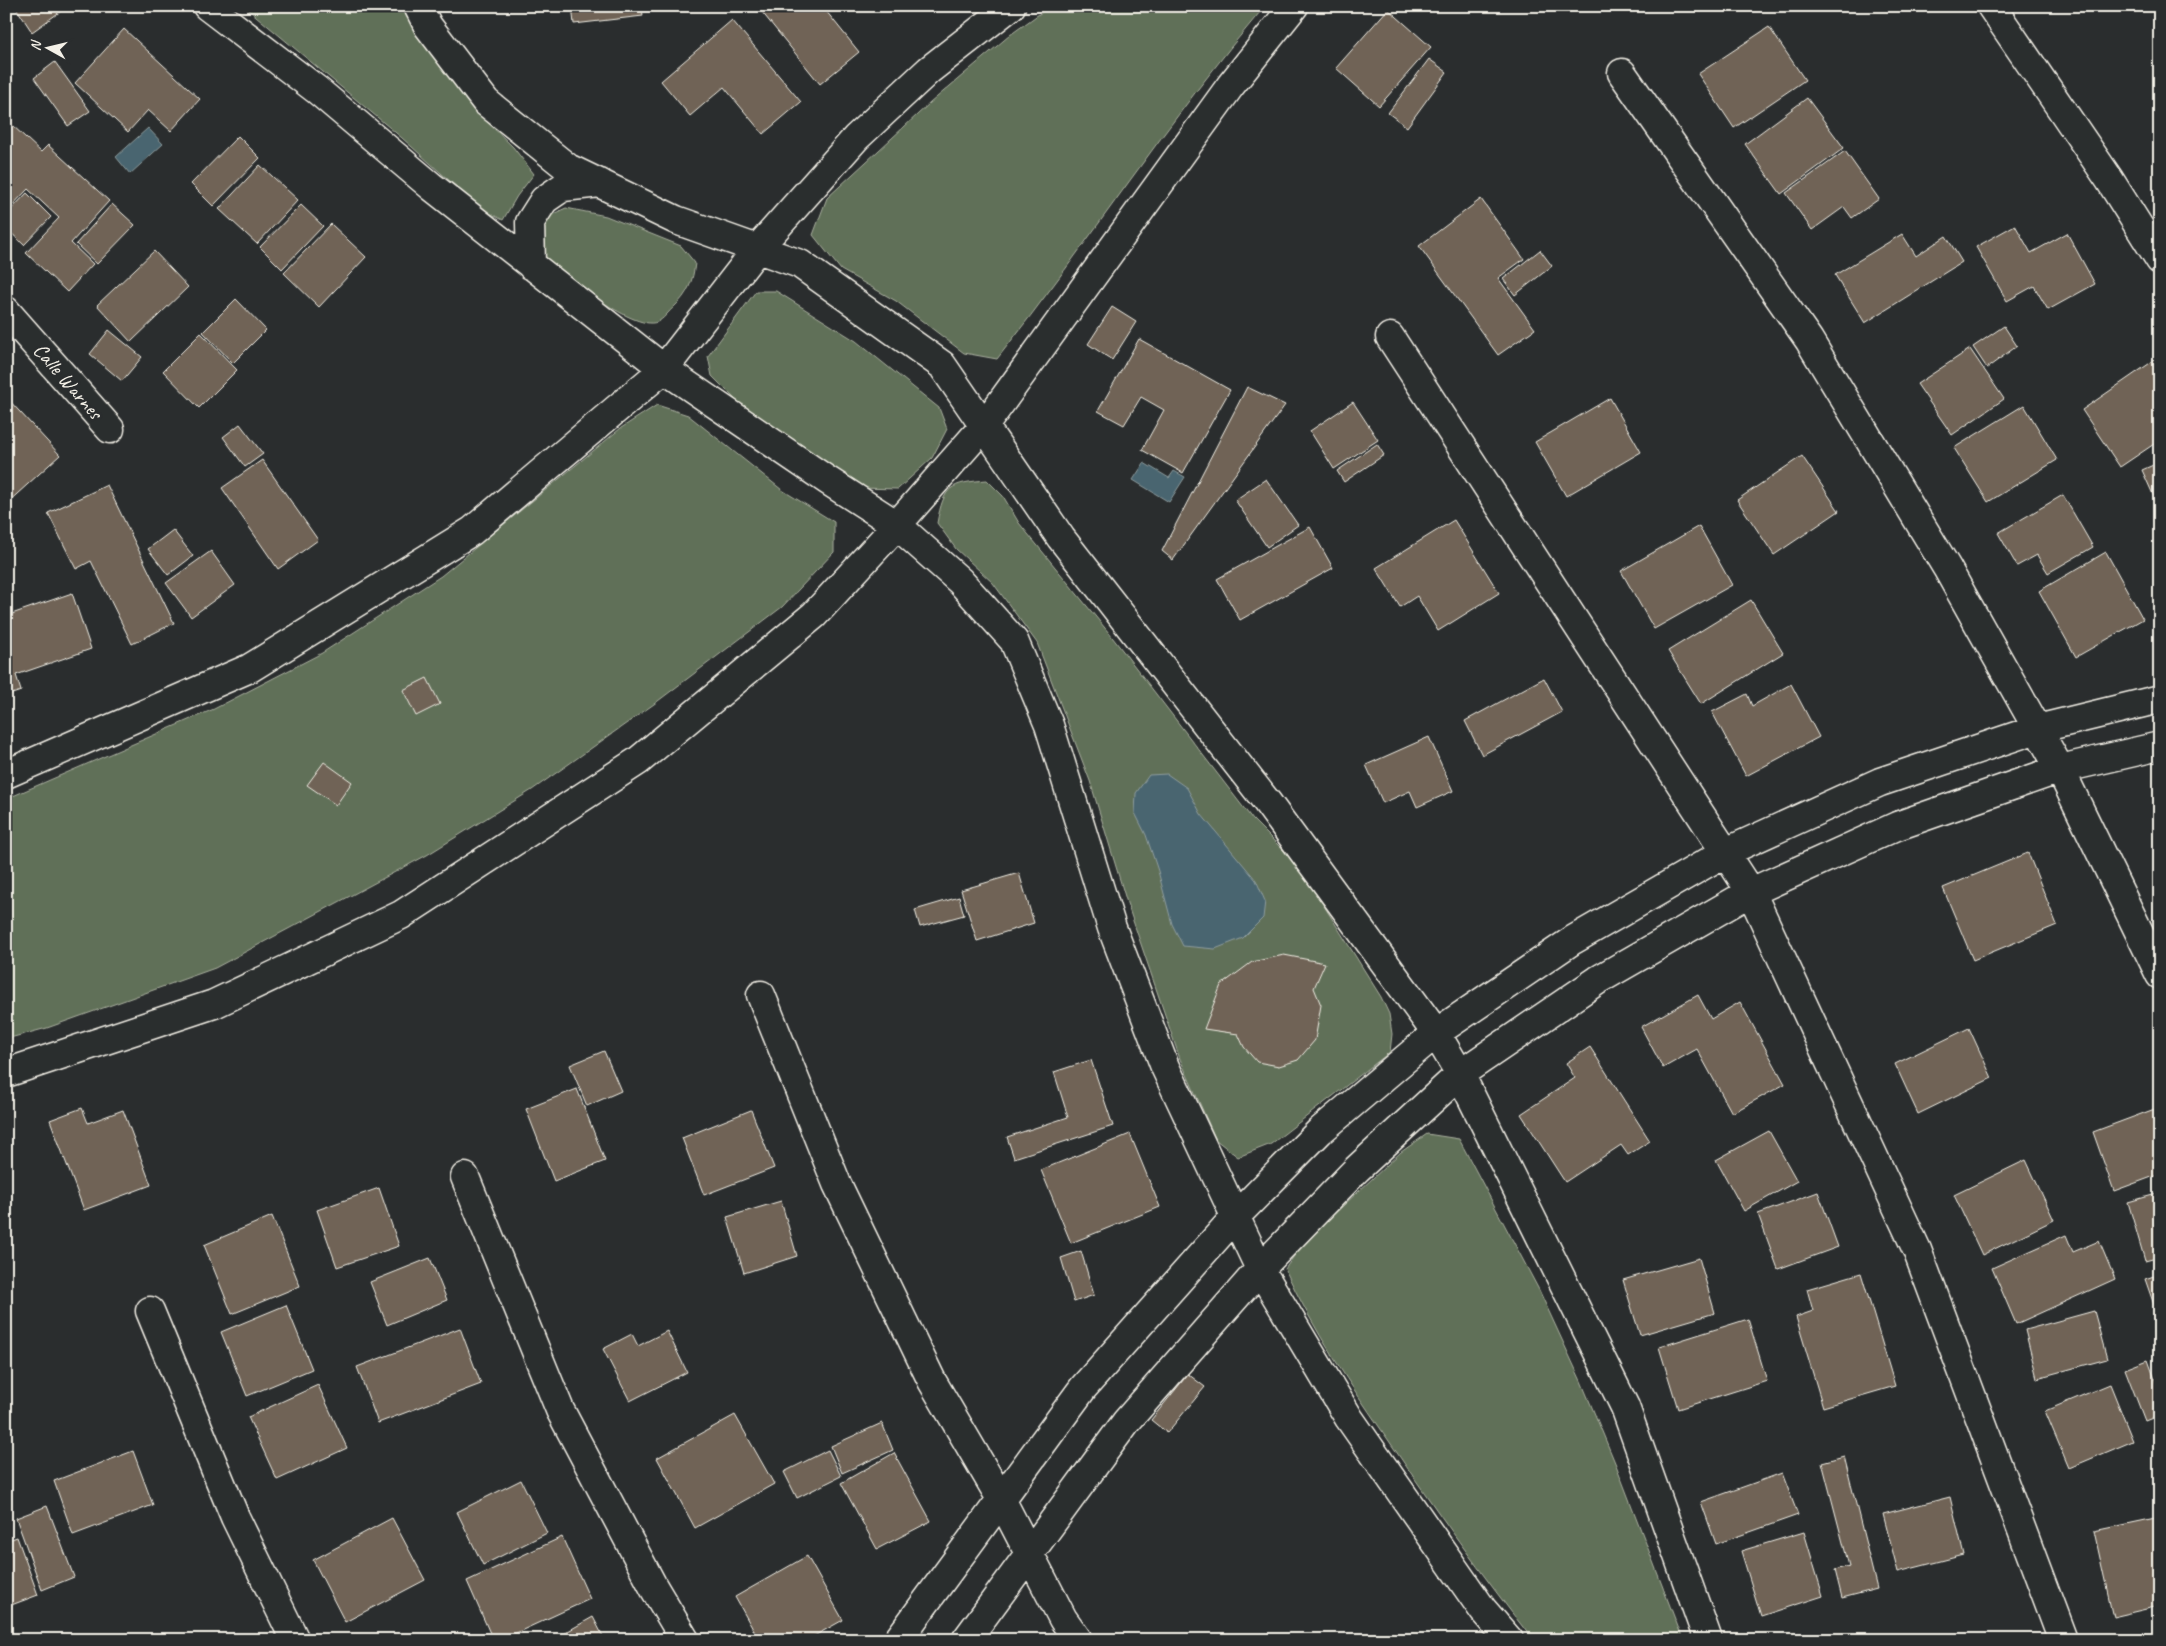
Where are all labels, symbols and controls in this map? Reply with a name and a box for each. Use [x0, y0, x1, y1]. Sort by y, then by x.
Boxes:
north arrow [22, 22, 72, 72]
text: N [27, 38, 45, 52]
street label: Calle Warnes [28, 337, 109, 426]

